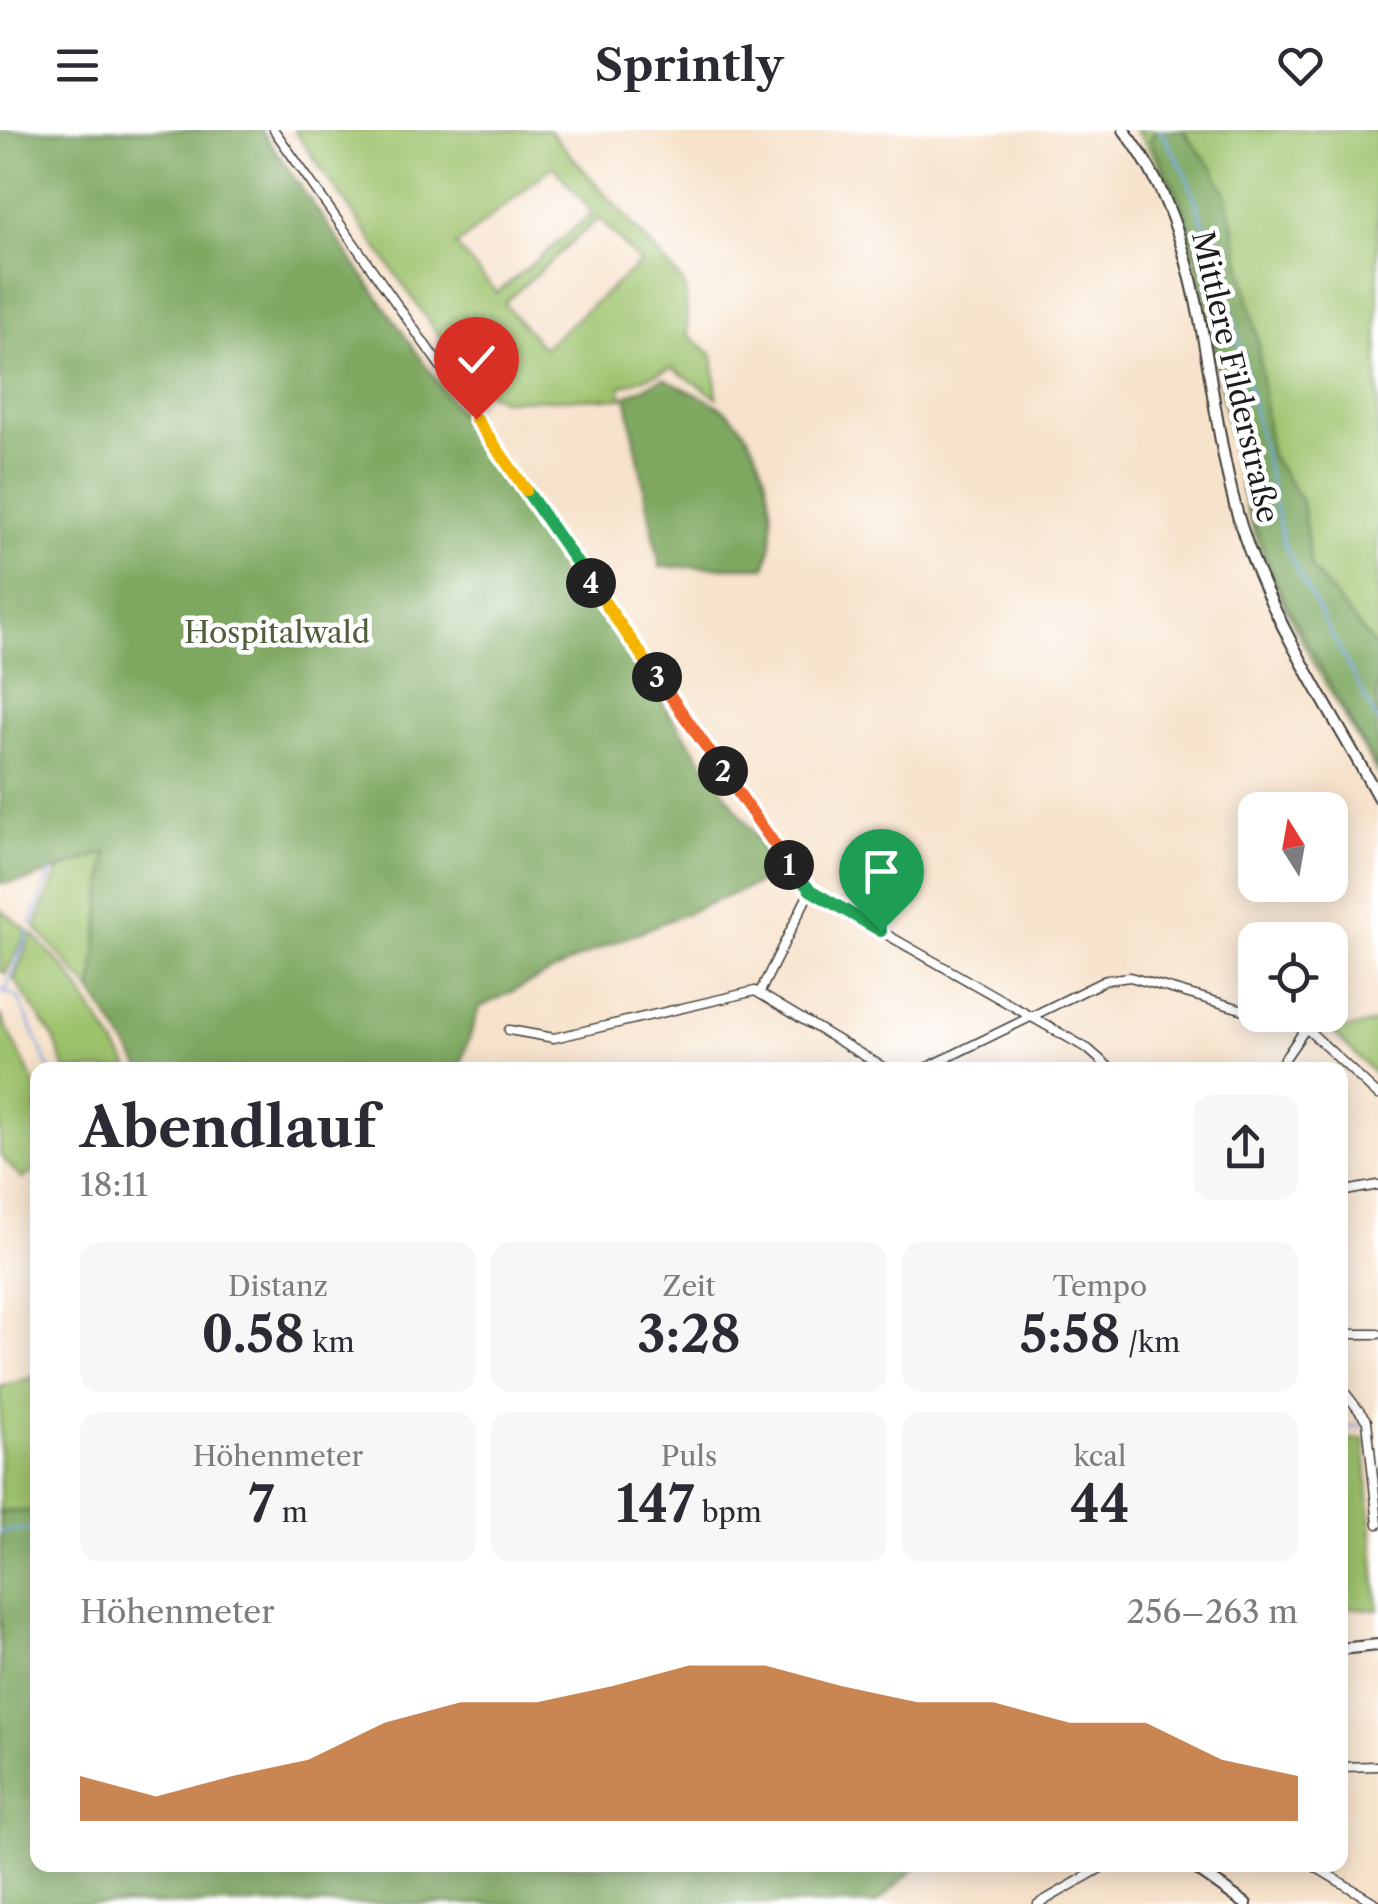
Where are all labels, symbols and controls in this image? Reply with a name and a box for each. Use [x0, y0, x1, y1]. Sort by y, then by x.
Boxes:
text: Sprintly [595, 37, 783, 93]
icon: menu [50, 38, 105, 93]
icon: heart [1273, 38, 1328, 93]
street label: Mittlere Filderstraße [1184, 228, 1287, 526]
pin [434, 317, 519, 420]
icon: check [449, 332, 504, 387]
pin: 4 [566, 558, 616, 608]
text: 4 [583, 566, 599, 600]
park label: Hospitalwald [184, 614, 370, 651]
pin: 3 [632, 652, 682, 702]
text: 3 [649, 660, 665, 694]
pin: 2 [698, 746, 748, 796]
text: 2 [715, 754, 731, 788]
north arrow [1238, 792, 1348, 902]
map controls [1238, 792, 1348, 1032]
pin [839, 829, 924, 932]
pin: 1 [764, 840, 814, 890]
icon: arrive [854, 844, 909, 899]
text: 1 [783, 848, 795, 882]
button: locate [1238, 922, 1348, 1032]
text: Abendlauf [80, 1094, 376, 1161]
button: share [1193, 1095, 1298, 1200]
text: 18:11 [80, 1165, 148, 1204]
text: Distanz [228, 1269, 328, 1303]
text: Zeit [662, 1269, 716, 1303]
text: Tempo [1053, 1269, 1147, 1303]
text: 0.58 [201, 1303, 305, 1365]
text: 3:28 [637, 1303, 741, 1365]
text: 5:58 [1020, 1303, 1121, 1365]
text: km [305, 1325, 355, 1359]
text: /km [1121, 1325, 1180, 1359]
text: Höhenmeter [193, 1439, 363, 1473]
text: Puls [661, 1439, 717, 1473]
text: kcal [1074, 1439, 1126, 1473]
text: 7 [248, 1473, 274, 1535]
text: 147 [616, 1473, 694, 1535]
text: 44 [1070, 1473, 1130, 1535]
text: m [274, 1495, 308, 1529]
text: bpm [694, 1495, 762, 1529]
text: Höhenmeter [80, 1592, 275, 1631]
text: 256–263 m [1127, 1592, 1298, 1631]

